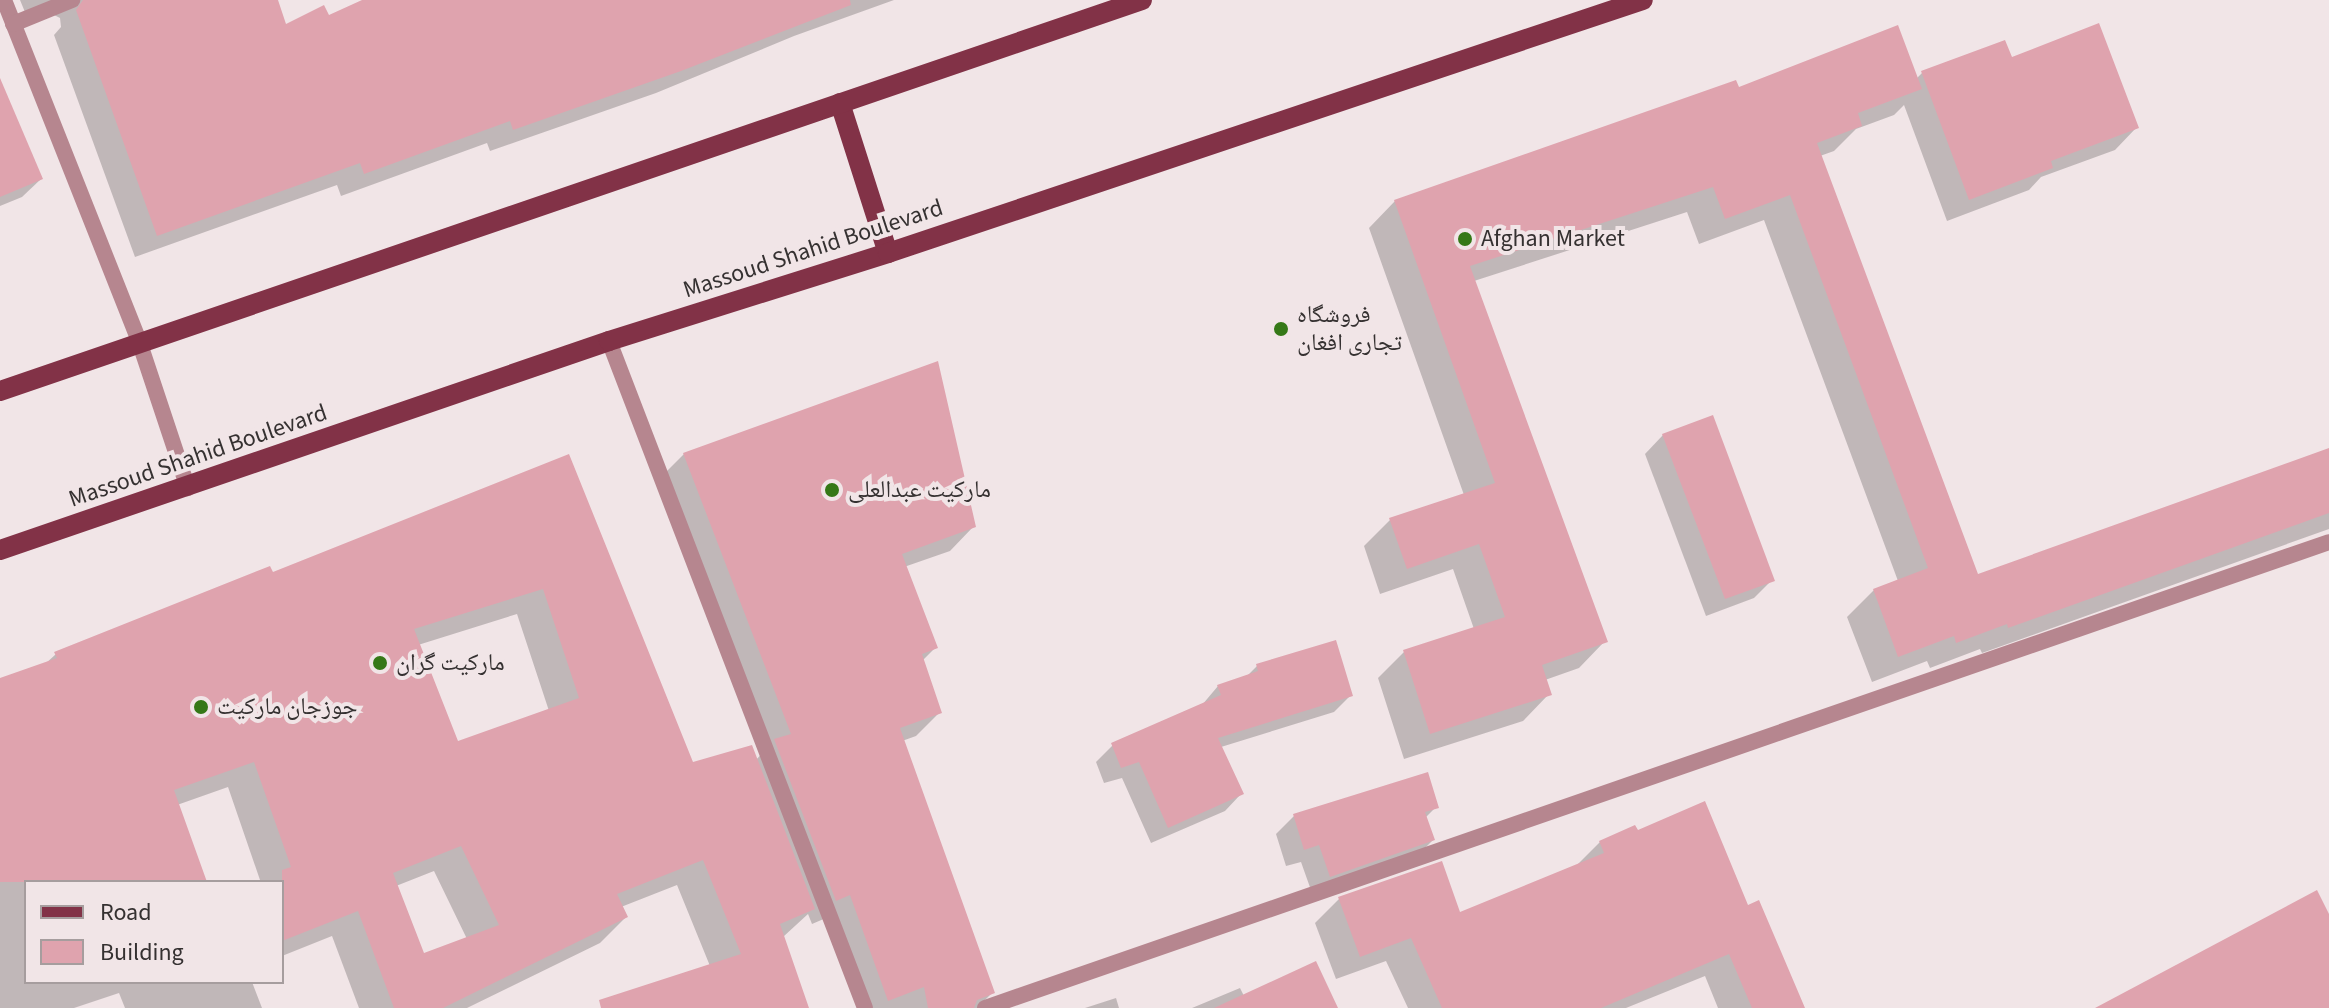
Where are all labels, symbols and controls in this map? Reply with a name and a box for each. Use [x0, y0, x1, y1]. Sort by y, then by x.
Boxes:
street label: Massoud Shahid Boulevard [679, 193, 947, 305]
place label: Afghan Market [1481, 225, 1625, 253]
marker: Afghan Market [1456, 230, 1474, 248]
place label: فروشگاه تجاری افغان [1297, 301, 1402, 357]
marker: فروشگاه تجاری افغان [1272, 320, 1290, 338]
street label: Massoud Shahid Boulevard [65, 398, 331, 514]
place label: مارکیت عبدالعلی [848, 476, 991, 504]
marker: مارکیت عبدالعلی [823, 481, 841, 499]
place label: مارکیت گران [396, 649, 505, 677]
marker: مارکیت گران [371, 654, 389, 672]
place label: جوزجان مارکیت [217, 693, 357, 721]
marker: جوزجان مارکیت [192, 698, 210, 716]
legend [24, 880, 284, 984]
text: Road [100, 895, 152, 930]
text: Building [100, 935, 184, 970]

